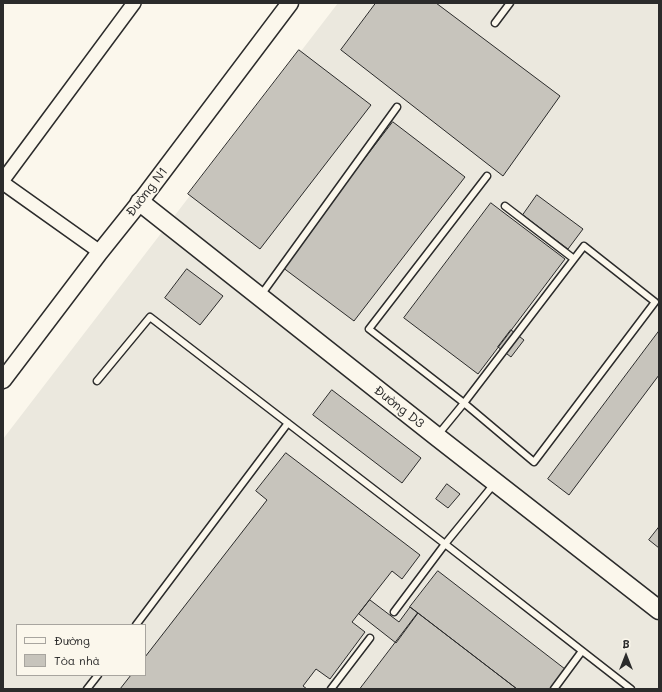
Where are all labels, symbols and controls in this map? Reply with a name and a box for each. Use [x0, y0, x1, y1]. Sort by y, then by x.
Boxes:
street label: Đường N1 [123, 164, 171, 220]
street label: Đường D3 [371, 382, 427, 432]
legend [16, 624, 146, 676]
text: Đường [54, 632, 90, 648]
north arrow [606, 636, 646, 676]
text: B [622, 636, 630, 651]
text: Tòa nhà [54, 652, 100, 668]

